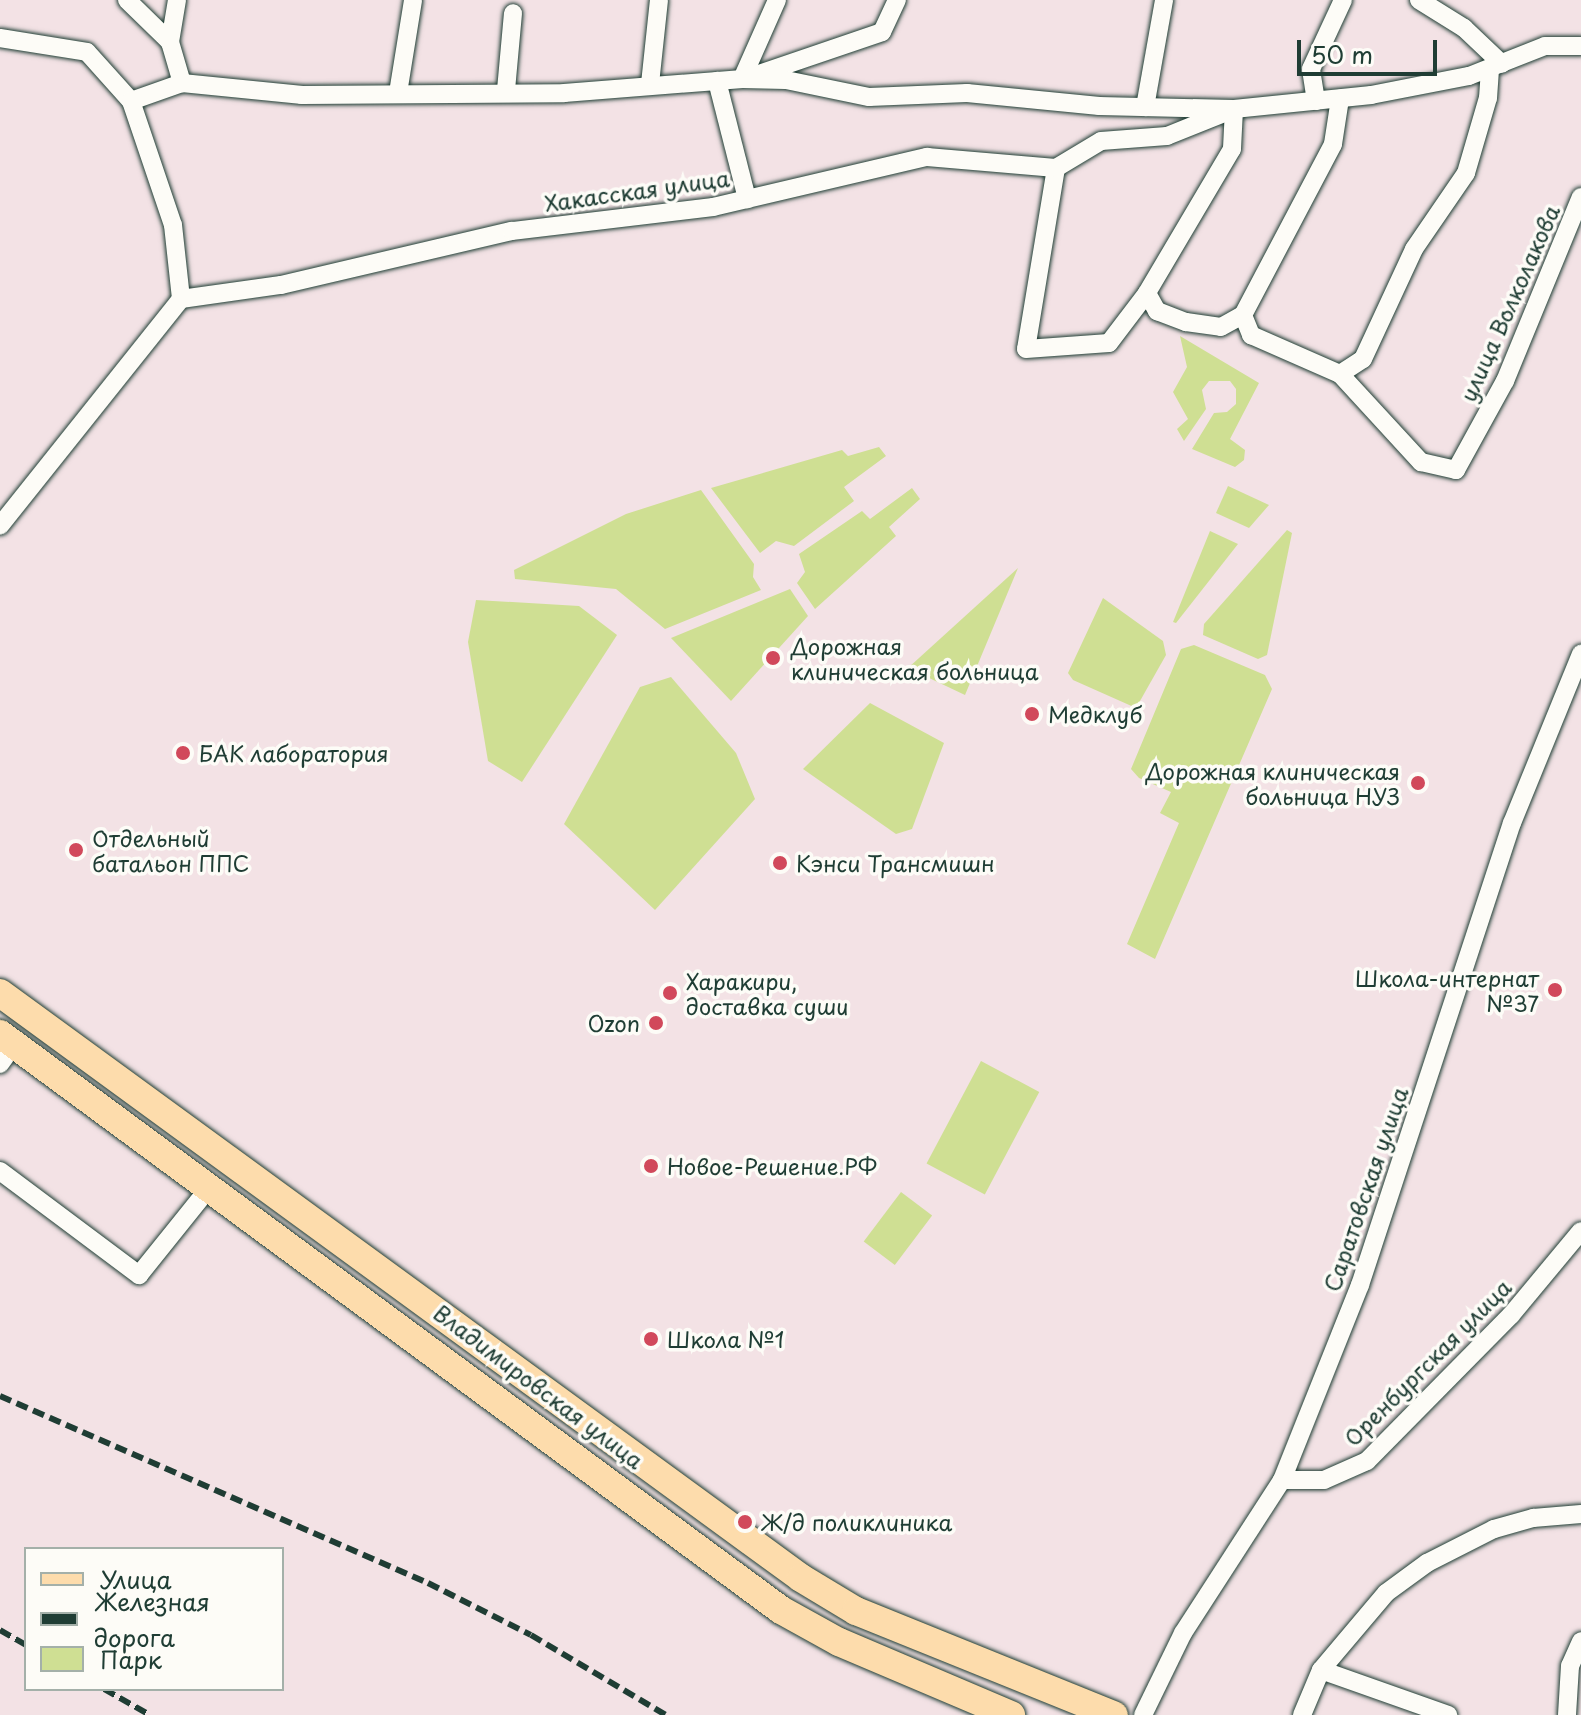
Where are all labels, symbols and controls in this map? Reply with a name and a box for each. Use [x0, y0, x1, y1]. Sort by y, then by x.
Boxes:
scale bar [1301, 24, 1441, 74]
text: 50 m [1311, 36, 1373, 72]
street label: Хакасская улица [542, 164, 732, 216]
street label: улица Волколакова [1454, 200, 1564, 406]
place label: Дорожная клиническая больница [791, 632, 1038, 684]
marker: Дорожная клиническая больница [762, 647, 784, 669]
place label: Медклуб [1048, 701, 1142, 727]
marker: Медклуб [1023, 705, 1041, 723]
place label: БАК лаборатория [199, 740, 389, 766]
marker: БАК лаборатория [174, 744, 192, 762]
place label: Дорожная клиническая больница НУЗ [1144, 757, 1400, 808]
marker: Дорожная клиническая больница НУЗ [1407, 772, 1429, 794]
place label: Отдельный батальон ППС [92, 824, 249, 876]
marker: Отдельный батальон ППС [67, 841, 85, 859]
place label: Кэнси Трансмишн [796, 850, 995, 876]
marker: Кэнси Трансмишн [771, 854, 789, 872]
place label: Школа-интернат №37 [1355, 964, 1539, 1016]
place label: Харакири, доставка суши [686, 967, 848, 1018]
marker: Школа-интернат №37 [1546, 981, 1564, 999]
marker: Харакири, доставка суши [661, 984, 679, 1002]
place label: Ozon [587, 1010, 640, 1036]
marker: Ozon [647, 1014, 665, 1032]
street label: Саратовская улица [1317, 1083, 1413, 1295]
place label: Новое-Решение.РФ [667, 1153, 877, 1179]
marker: Новое-Решение.РФ [642, 1157, 660, 1175]
street label: Оренбургская улица [1337, 1272, 1517, 1452]
street label: Владимировская улица [429, 1298, 649, 1474]
place label: Школа №1 [667, 1326, 785, 1352]
marker: Школа №1 [642, 1330, 660, 1348]
place label: Ж/д поликлиника [761, 1509, 953, 1535]
marker: Ж/д поликлиника [736, 1513, 754, 1531]
legend [24, 1547, 284, 1691]
text: Улица [100, 1561, 172, 1597]
text: Железная дорога [94, 1583, 210, 1655]
text: Парк [100, 1641, 162, 1677]

